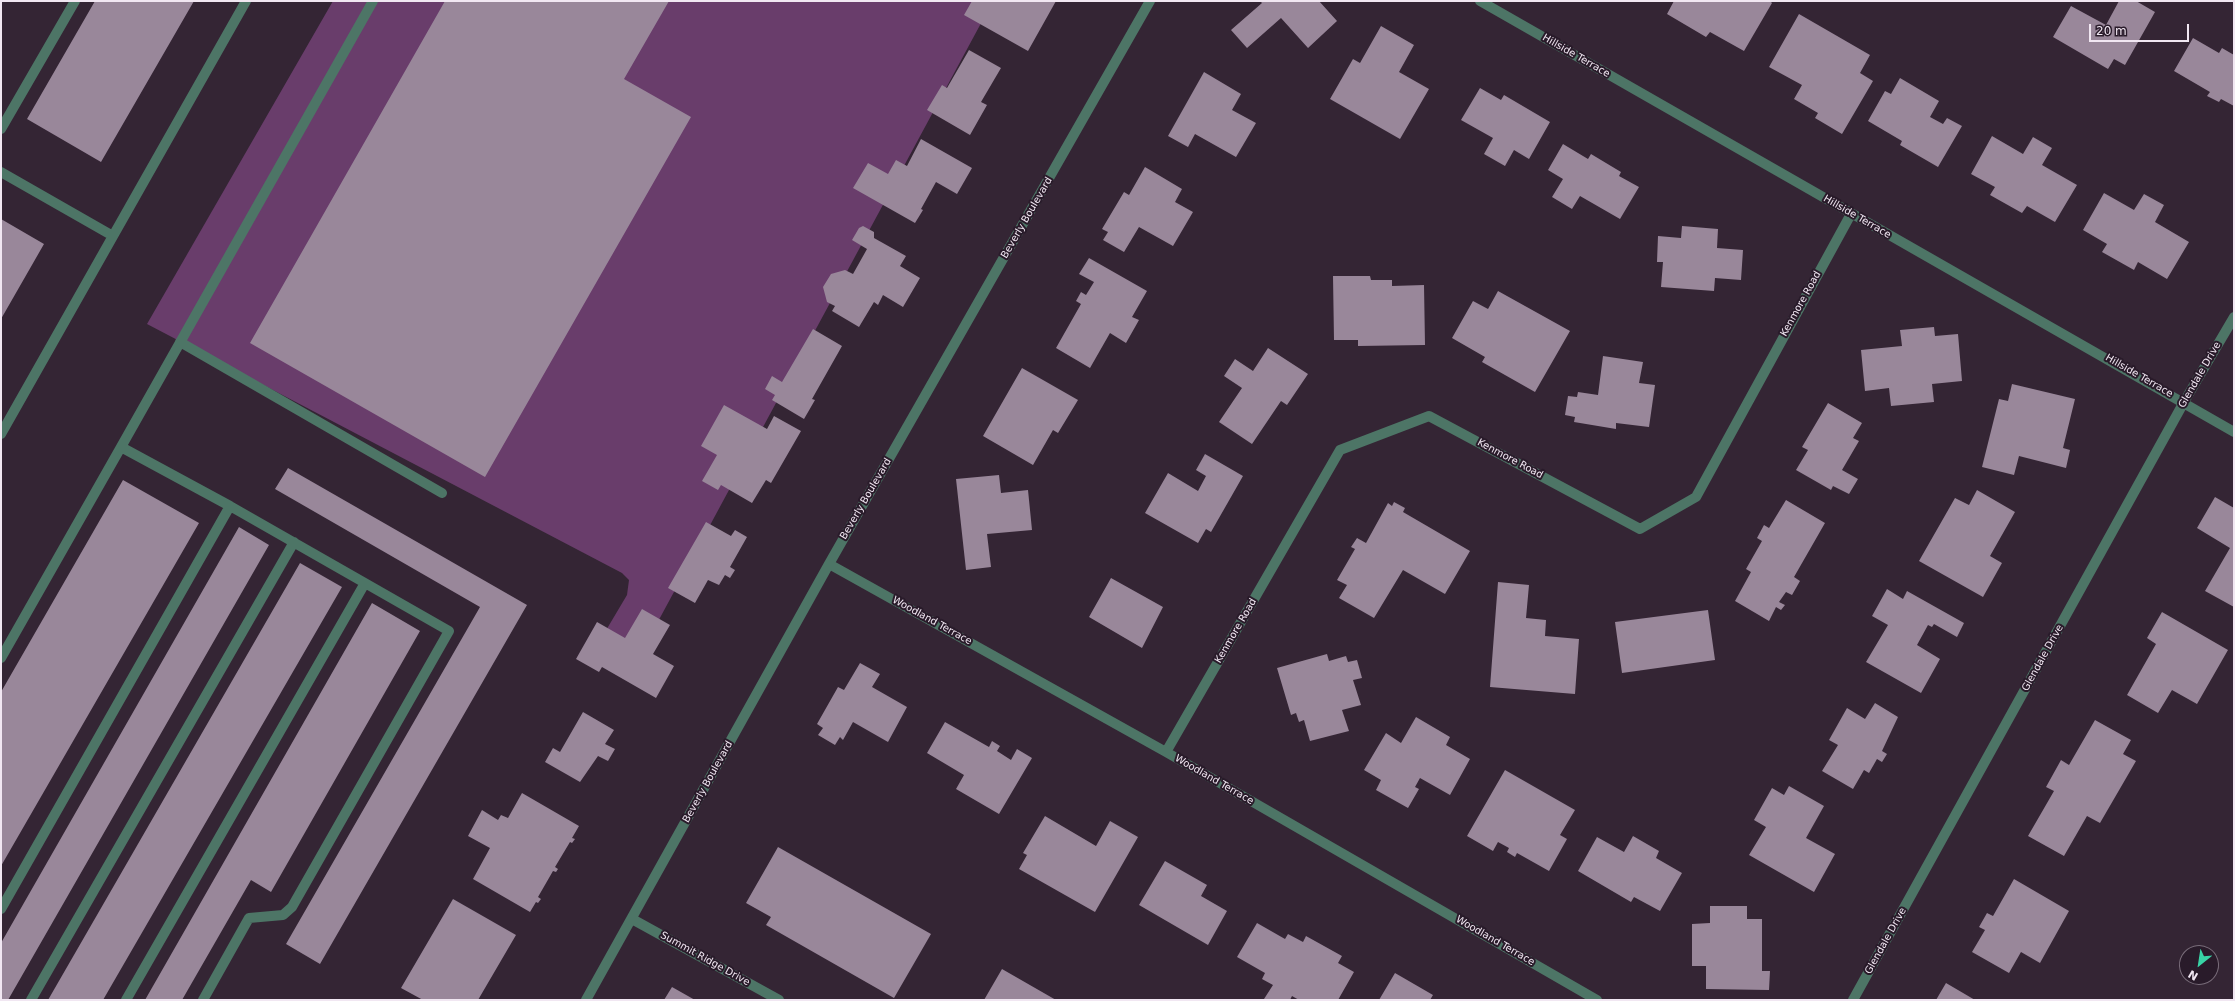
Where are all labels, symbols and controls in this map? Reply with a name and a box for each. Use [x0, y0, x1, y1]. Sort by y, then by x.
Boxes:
scale bar [2091, 16, 2191, 42]
text: 20 m [2096, 24, 2127, 38]
street label: Hillside Terrace [1540, 32, 1612, 80]
street label: Beverly Boulevard [999, 175, 1055, 261]
street label: Hillside Terrace [1821, 193, 1893, 241]
street label: Kenmore Road [1778, 269, 1824, 339]
street label: Glendale Drive [2176, 340, 2224, 410]
street label: Hillside Terrace [2103, 352, 2175, 400]
street label: Kenmore Road [1475, 437, 1545, 481]
street label: Beverly Boulevard [838, 456, 894, 542]
street label: Woodland Terrace [890, 594, 974, 648]
street label: Kenmore Road [1213, 597, 1259, 665]
street label: Glendale Drive [2020, 623, 2066, 693]
street label: Beverly Boulevard [681, 739, 735, 825]
street label: Woodland Terrace [1172, 753, 1256, 807]
street label: Glendale Drive [1863, 906, 1909, 976]
street label: Woodland Terrace [1453, 914, 1537, 968]
street label: Summit Ridge Drive [658, 929, 752, 989]
north arrow [2179, 945, 2219, 985]
text: N [2186, 967, 2200, 983]

